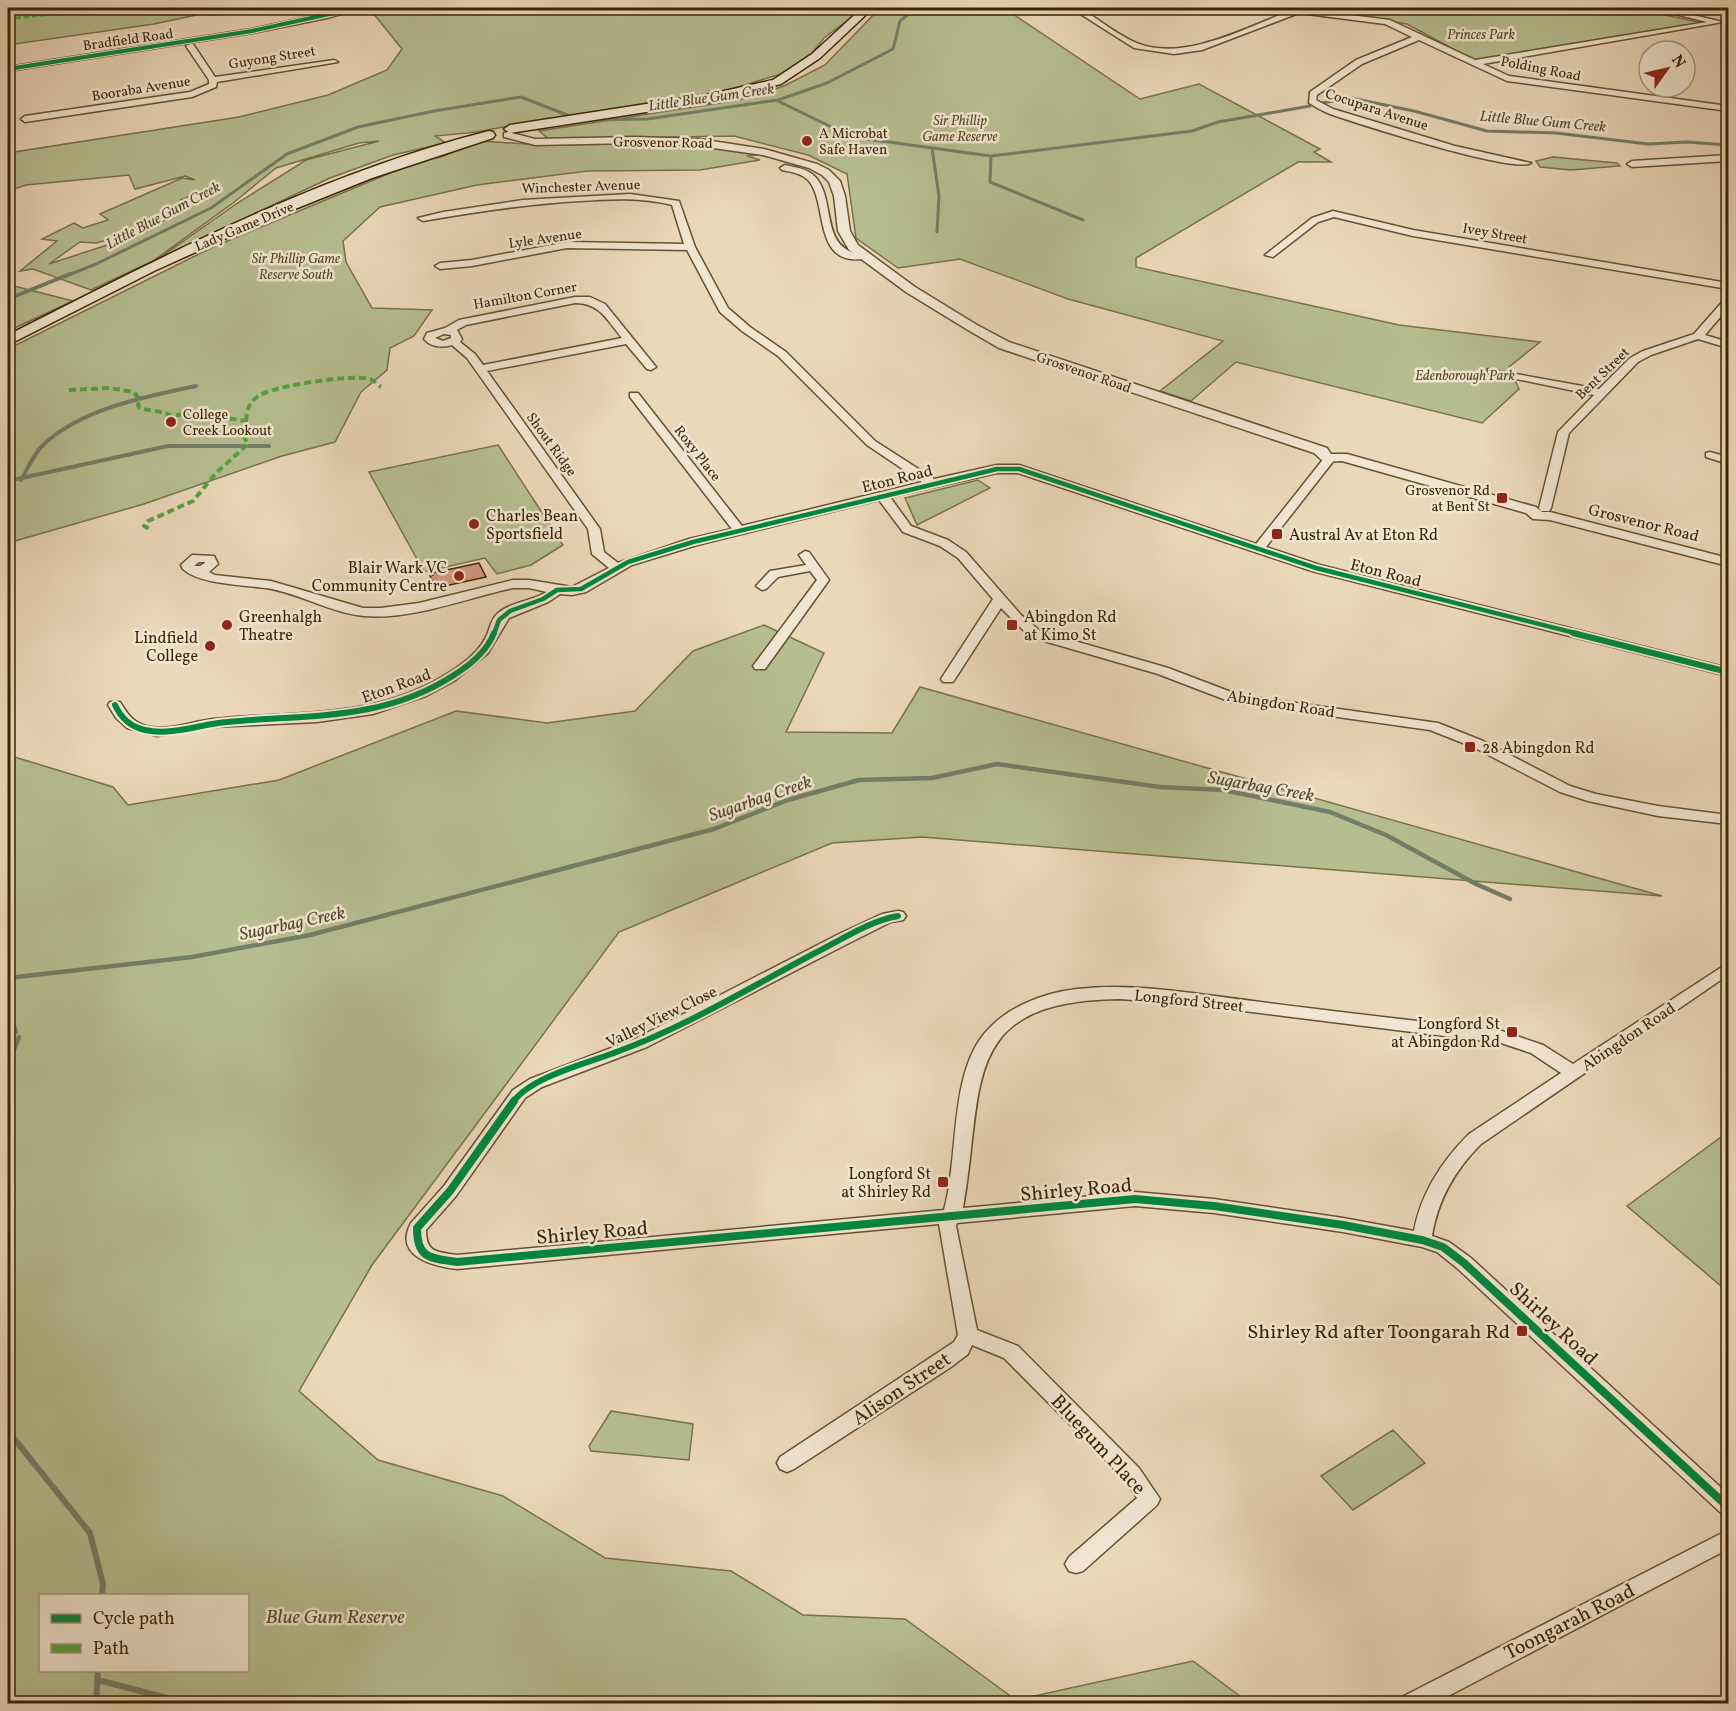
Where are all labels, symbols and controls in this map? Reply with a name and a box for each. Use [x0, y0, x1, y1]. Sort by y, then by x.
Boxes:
street label: Bradfield Road [82, 25, 175, 56]
park label: Princes Park [1447, 26, 1516, 45]
north arrow [1637, 39, 1697, 99]
street label: Guyong Street [227, 42, 317, 75]
text: N [1665, 51, 1690, 73]
street label: Polding Road [1499, 52, 1583, 87]
street label: Booraba Avenue [91, 72, 192, 107]
water label: Little Blue Gum Creek [647, 79, 776, 118]
street label: Cocupara Avenue [1323, 85, 1431, 136]
water label: Little Blue Gum Creek [1479, 107, 1607, 138]
park label: Sir Phillip Game Reserve [922, 112, 998, 147]
place label: A Microbat Safe Haven [819, 125, 888, 160]
street label: Grosvenor Road [613, 133, 713, 154]
marker: A Microbat Safe Haven [800, 134, 814, 148]
street label: Winchester Avenue [521, 176, 641, 199]
water label: Little Blue Gum Creek [103, 177, 225, 255]
street label: Lady Game Drive [192, 198, 297, 257]
street label: Ivey Street [1461, 219, 1529, 250]
street label: Lyle Avenue [507, 225, 583, 254]
park label: Sir Phillip Game Reserve South [252, 250, 340, 285]
street label: Hamilton Corner [472, 278, 579, 315]
street label: Bent Street [1572, 344, 1634, 405]
street label: Grosvenor Road [1034, 348, 1134, 399]
park label: Edenborough Park [1415, 367, 1516, 386]
place label: College Creek Lookout [183, 406, 272, 441]
street label: Shout Ridge [521, 409, 581, 481]
marker: College Creek Lookout [164, 415, 178, 429]
street label: Roxy Place [669, 422, 725, 486]
street label: Eton Road [860, 461, 935, 499]
place label: Grosvenor Rd at Bent St [1405, 482, 1490, 517]
marker: Grosvenor Rd at Bent St [1495, 491, 1509, 505]
street label: Grosvenor Road [1586, 500, 1701, 548]
place label: Charles Bean Sportsfield [486, 506, 578, 546]
marker: Charles Bean Sportsfield [467, 517, 481, 531]
place label: Austral Av at Eton Rd [1289, 525, 1438, 547]
marker: Austral Av at Eton Rd [1270, 527, 1284, 541]
street label: Eton Road [1348, 555, 1423, 593]
place label: Blair Wark VC Community Centre [312, 558, 447, 598]
marker: Blair Wark VC Community Centre [452, 569, 466, 583]
place label: Greenhalgh Theatre [239, 607, 322, 647]
place label: Abingdon Rd at Kimo St [1024, 607, 1117, 647]
marker: Greenhalgh Theatre [220, 618, 234, 632]
marker: Abingdon Rd at Kimo St [1005, 618, 1019, 632]
place label: Lindfield College [134, 628, 198, 668]
marker: Lindfield College [203, 639, 217, 653]
street label: Eton Road [359, 664, 434, 710]
street label: Abingdon Road [1225, 686, 1336, 724]
place label: 28 Abingdon Rd [1482, 738, 1594, 760]
marker: 28 Abingdon Rd [1463, 740, 1477, 754]
water label: Sugarbag Creek [1206, 766, 1316, 809]
water label: Sugarbag Creek [706, 770, 815, 829]
water label: Sugarbag Creek [237, 901, 347, 948]
street label: Valley View Close [603, 981, 721, 1054]
street label: Longford Street [1133, 985, 1245, 1019]
street label: Abingdon Road [1578, 998, 1680, 1077]
place label: Longford St at Abingdon Rd [1391, 1014, 1500, 1054]
marker: Longford St at Abingdon Rd [1505, 1025, 1519, 1039]
place label: Longford St at Shirley Rd [841, 1164, 931, 1204]
street label: Shirley Road [1019, 1172, 1133, 1210]
marker: Longford St at Shirley Rd [936, 1175, 950, 1189]
street label: Shirley Road [535, 1215, 649, 1253]
street label: Shirley Road [1502, 1276, 1603, 1373]
place label: Shirley Rd after Toongarah Rd [1247, 1319, 1510, 1347]
marker: Shirley Rd after Toongarah Rd [1515, 1324, 1529, 1338]
street label: Alison Street [847, 1346, 957, 1433]
street label: Bluegum Place [1044, 1389, 1152, 1502]
street label: Toongarah Road [1500, 1578, 1640, 1668]
legend [39, 1594, 249, 1672]
park label: Blue Gum Reserve [265, 1604, 405, 1632]
text: Cycle path [93, 1607, 175, 1632]
text: Path [93, 1637, 129, 1662]

